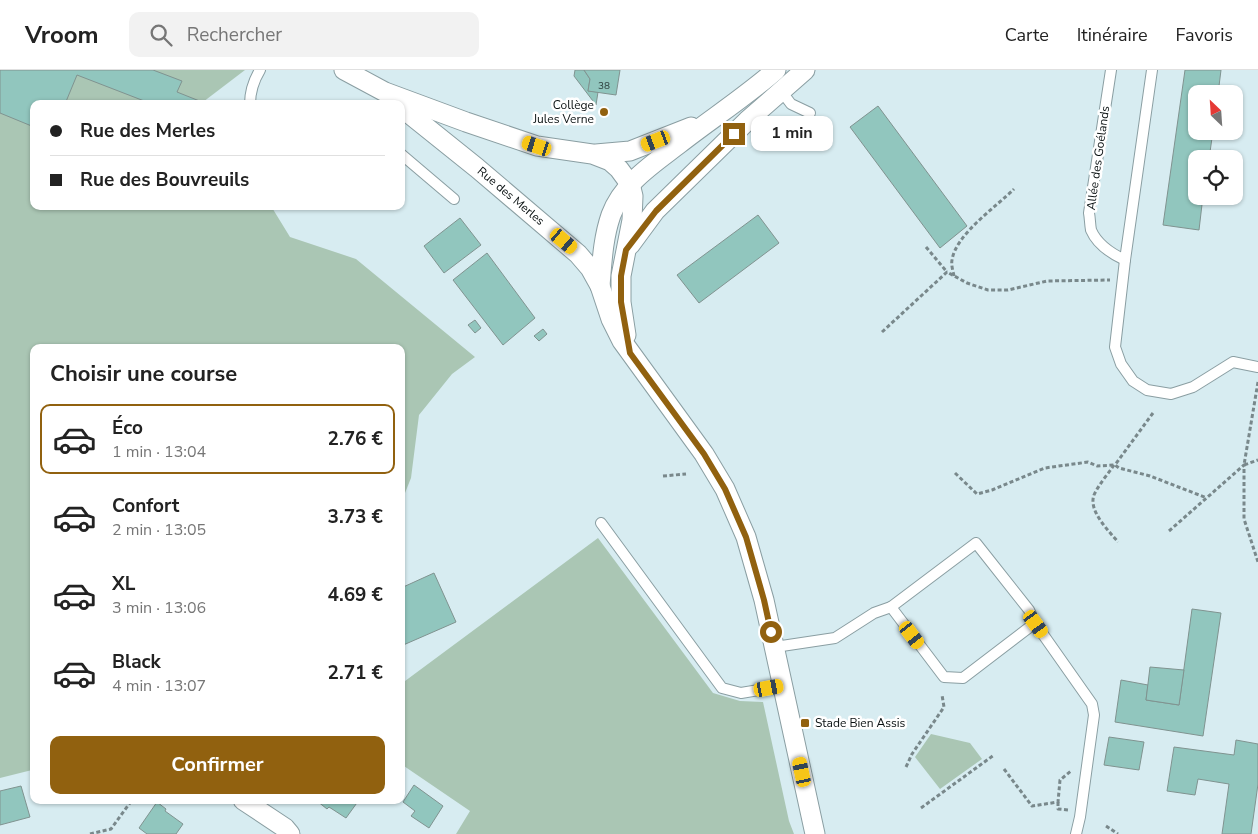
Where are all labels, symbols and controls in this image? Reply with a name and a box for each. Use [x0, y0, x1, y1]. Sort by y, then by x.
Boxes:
search box [129, 12, 479, 57]
text: Vroom [25, 19, 99, 51]
icon: search [147, 21, 175, 49]
text: Rechercher [187, 22, 282, 48]
text: Carte [1005, 23, 1049, 47]
text: Itinéraire [1077, 23, 1148, 47]
text: Favoris [1176, 23, 1233, 47]
house number: 38 [598, 79, 610, 93]
north arrow [1188, 85, 1242, 140]
map controls [1188, 85, 1243, 205]
place label: Collège Jules Verne [532, 97, 594, 127]
street label: Allée des Goélands [1083, 105, 1113, 211]
marker: Collège Jules Verne [598, 106, 610, 118]
callout: 1 min [752, 116, 834, 152]
text: Rue des Merles [80, 118, 215, 144]
text: 1 min [771, 122, 813, 144]
route end [723, 123, 745, 145]
car [639, 129, 672, 153]
car [520, 134, 553, 158]
button: locate [1188, 150, 1243, 205]
street label: Rue des Merles [474, 163, 548, 229]
text: Rue des Bouvreuils [80, 167, 249, 193]
car [547, 226, 580, 256]
text: Choisir une course [50, 359, 237, 389]
text: Éco [112, 415, 143, 441]
icon: car [52, 417, 97, 462]
text: 2.76 € [328, 426, 383, 452]
text: 1 min · 13:04 [112, 441, 206, 463]
text: Confort [112, 493, 179, 519]
icon: car [52, 495, 97, 540]
text: 3.73 € [328, 504, 383, 530]
text: 2 min · 13:05 [112, 519, 206, 541]
text: XL [112, 571, 135, 597]
icon: car [52, 573, 97, 618]
text: 4.69 € [328, 582, 383, 608]
text: 3 min · 13:06 [112, 597, 206, 619]
car [1021, 607, 1050, 641]
car [896, 619, 927, 651]
route start [760, 621, 782, 643]
text: Black [112, 649, 161, 675]
icon: car [52, 651, 97, 696]
text: 2.71 € [328, 660, 383, 686]
text: 4 min · 13:07 [112, 675, 206, 697]
car [752, 678, 785, 698]
place label: Stade Bien Assis [815, 715, 906, 731]
marker: Stade Bien Assis [799, 717, 811, 729]
button: Confirmer [50, 736, 385, 794]
car [791, 756, 812, 788]

